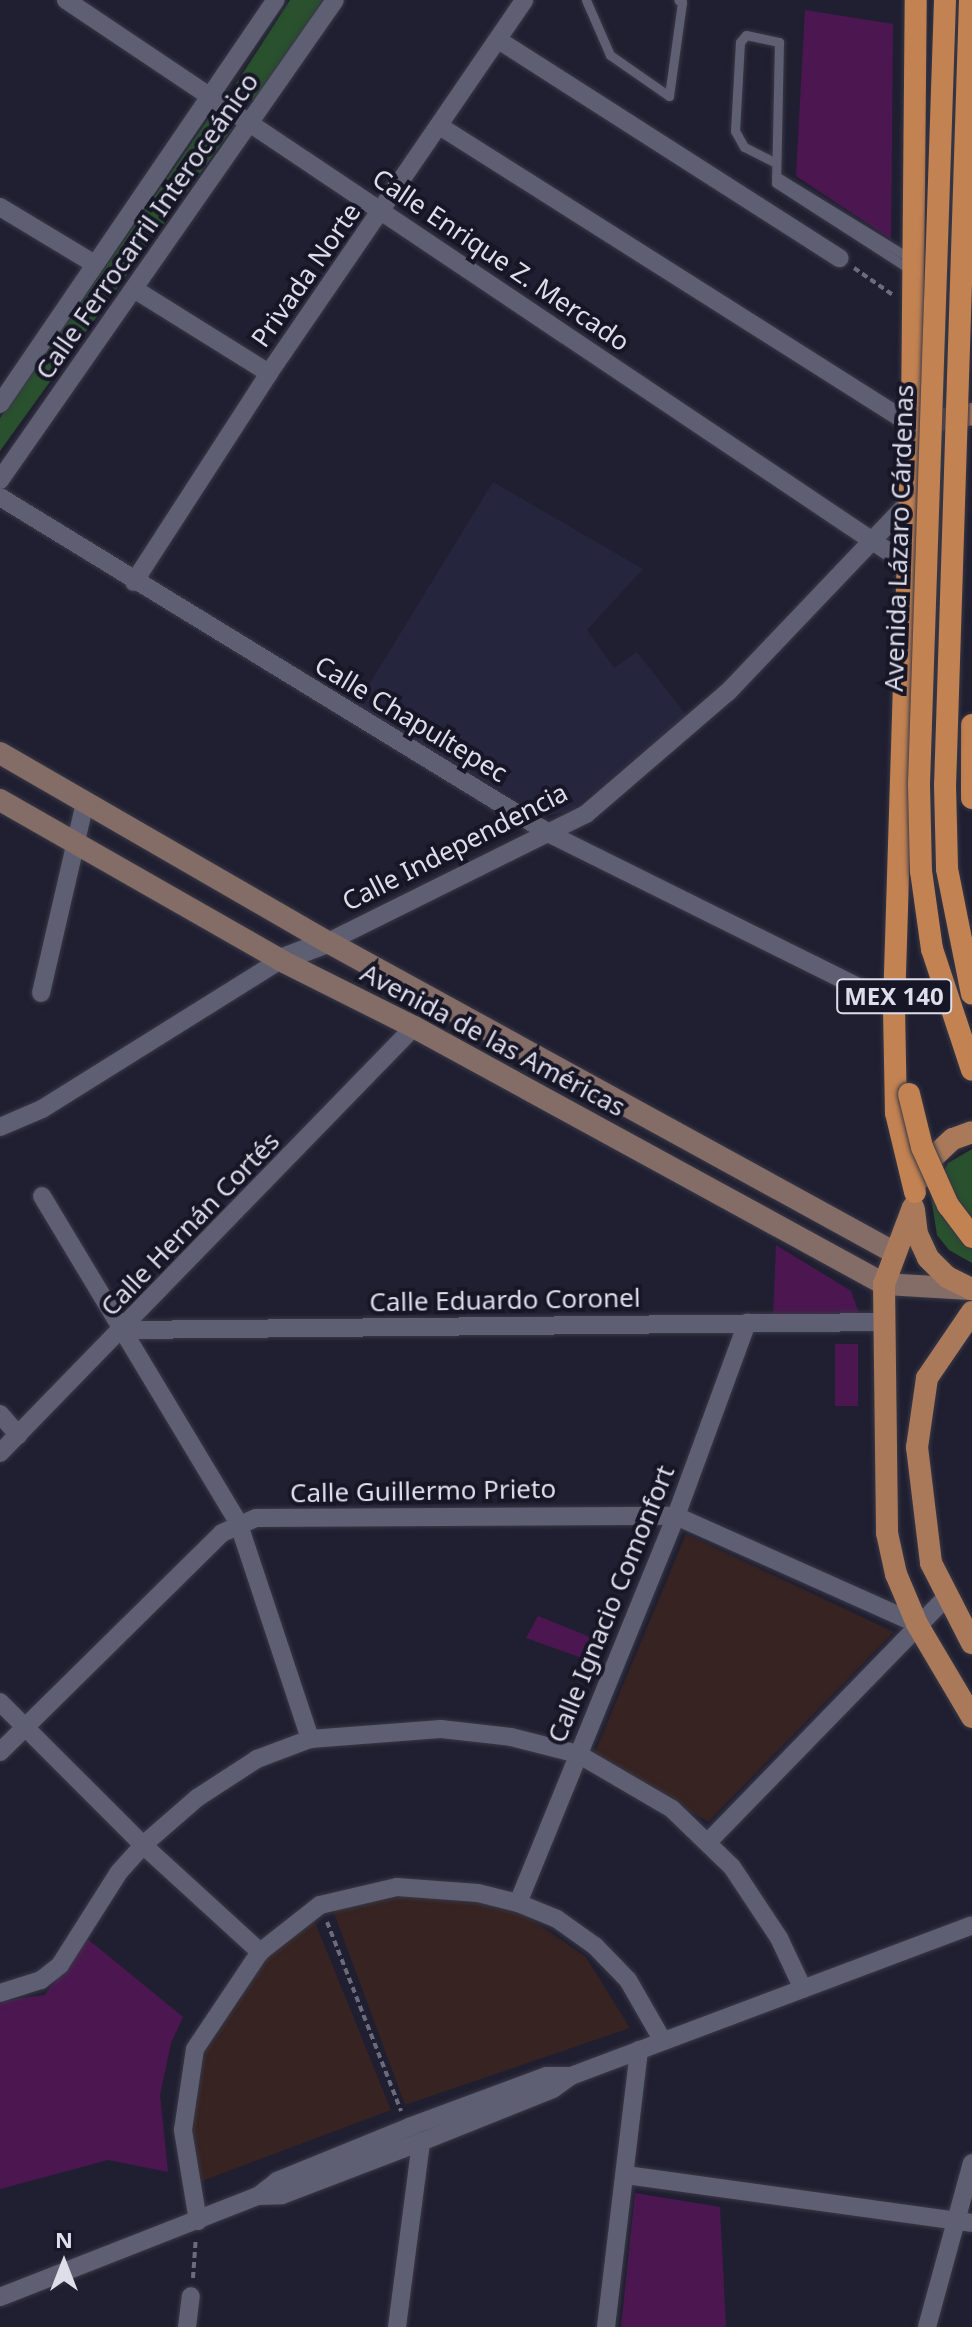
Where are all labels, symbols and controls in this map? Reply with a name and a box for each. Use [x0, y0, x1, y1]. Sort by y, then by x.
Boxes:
street label: Calle Ferrocarril Interoceánico [29, 67, 265, 385]
street label: Calle Enrique Z. Mercado [367, 162, 635, 358]
street label: Privada Norte [245, 197, 367, 353]
street label: Avenida Lázaro Cárdenas [878, 384, 920, 692]
street label: Calle Chapultepec [309, 649, 513, 789]
street label: Calle Independencia [337, 777, 573, 917]
street label: Avenida de las Américas [355, 957, 631, 1123]
road number: MEX 140 [836, 976, 952, 1016]
street label: Calle Hernán Cortés [94, 1126, 286, 1322]
street label: Calle Eduardo Coronel [369, 1282, 641, 1318]
street label: Calle Ignacio Comonfort [541, 1461, 681, 1747]
street label: Calle Guillermo Prieto [290, 1473, 556, 1509]
north arrow [24, 2223, 104, 2303]
text: N [55, 2224, 73, 2254]

